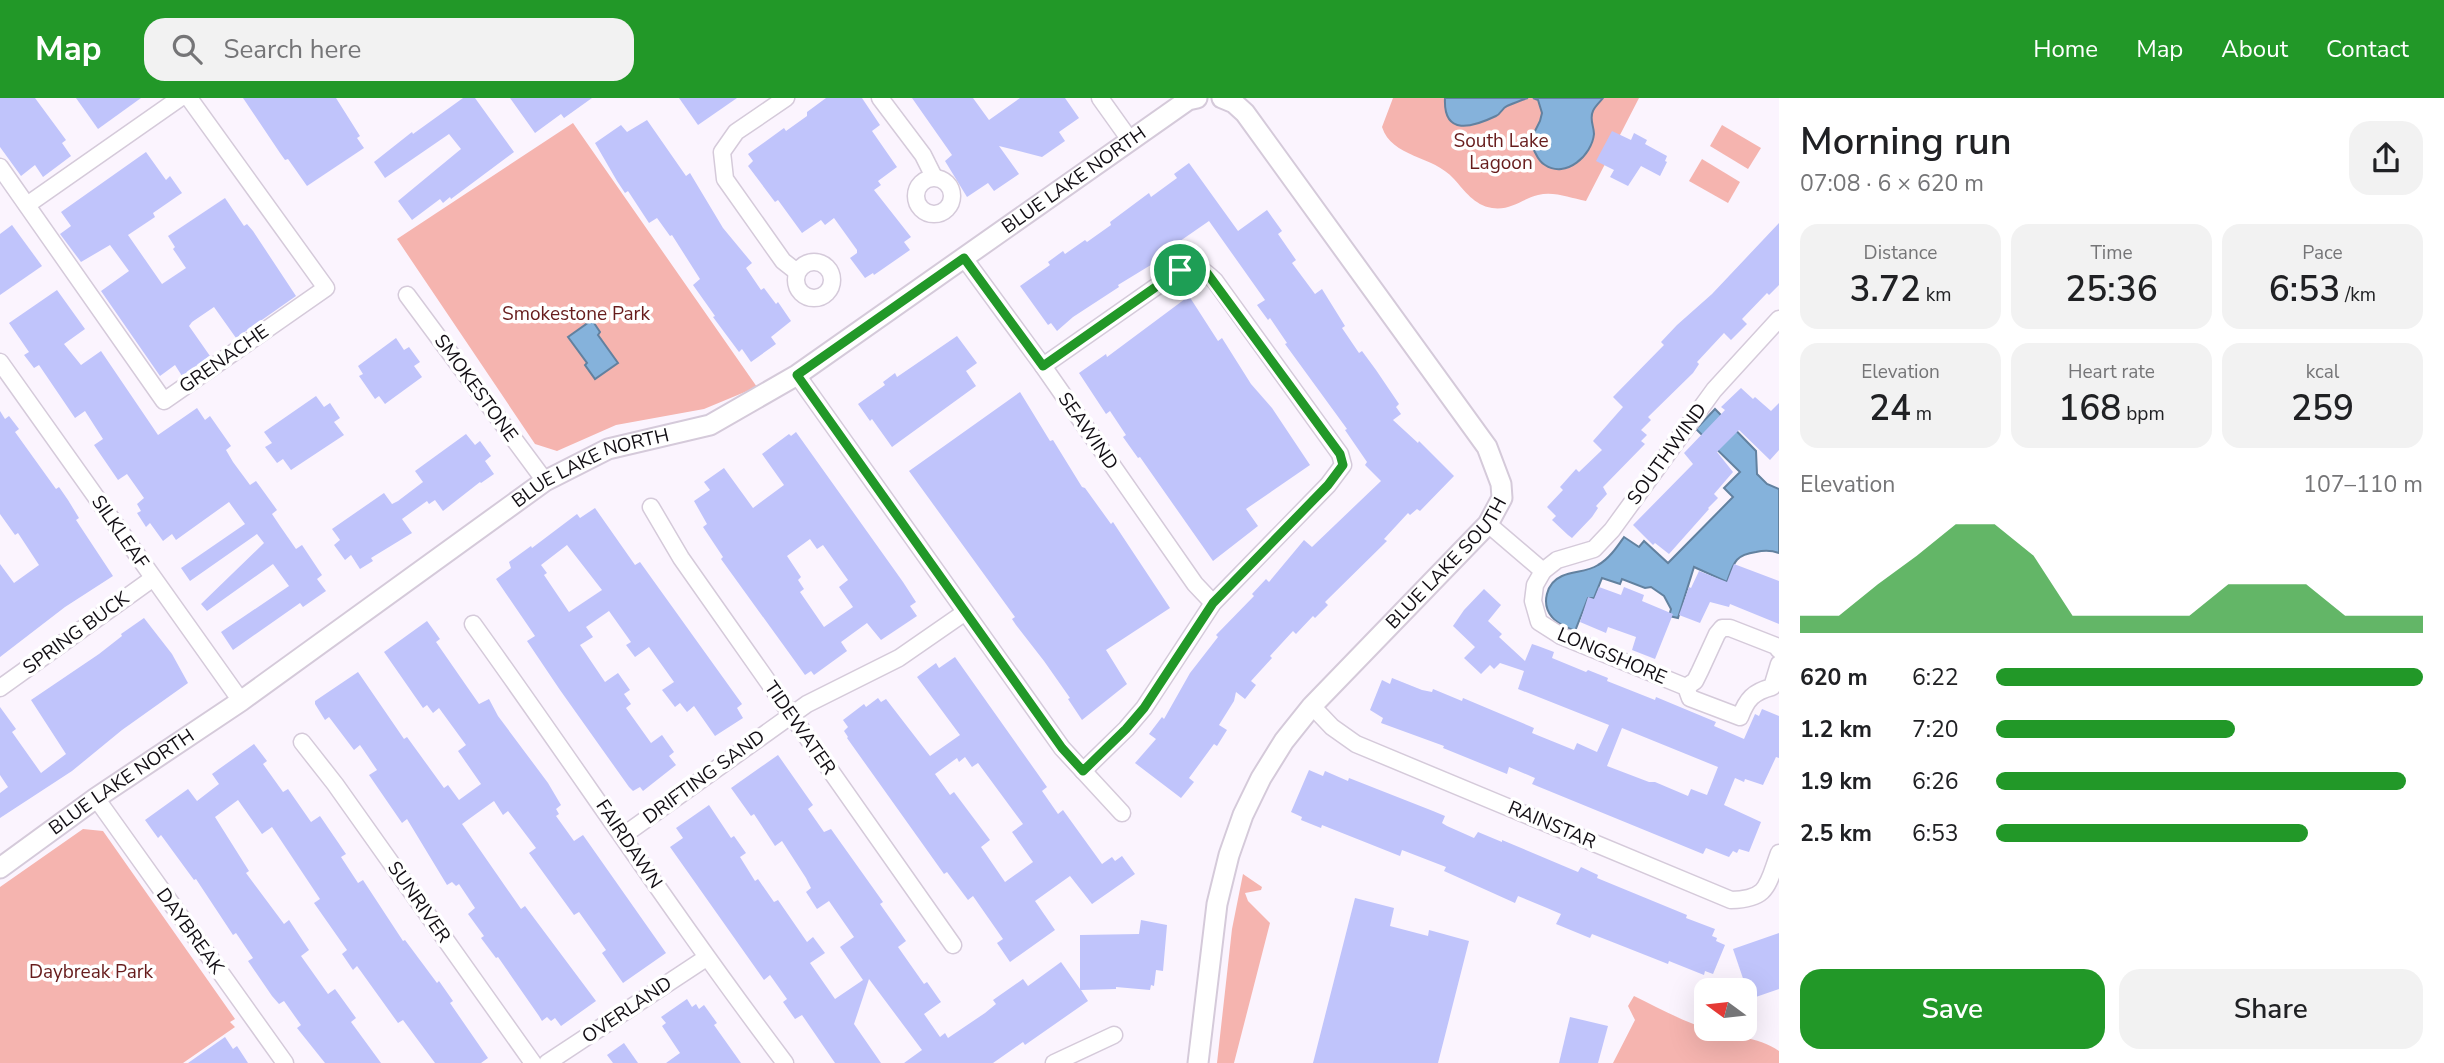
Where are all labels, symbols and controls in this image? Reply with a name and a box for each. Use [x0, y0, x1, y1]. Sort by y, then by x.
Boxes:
search box [144, 18, 634, 81]
text: Map [35, 27, 102, 72]
icon: search [168, 30, 206, 68]
text: Search here [224, 32, 361, 67]
text: Home [2033, 33, 2098, 65]
text: Map [2136, 33, 2183, 65]
text: About [2221, 33, 2288, 65]
text: Contact [2326, 33, 2409, 65]
text: Morning run [1800, 116, 2012, 167]
street label: BLUE LAKE NORTH [997, 120, 1151, 240]
button: share [2349, 121, 2423, 195]
park label: South Lake Lagoon [1454, 128, 1549, 176]
text: 07:08 · 6 × 620 m [1800, 168, 1984, 199]
pin [1150, 240, 1210, 300]
text: Distance [1864, 240, 1937, 266]
text: Time [2090, 240, 2133, 266]
text: Pace [2302, 240, 2343, 266]
icon: arrive [1161, 251, 1199, 289]
text: 3.72 [1850, 266, 1921, 313]
text: 25:36 [2065, 266, 2158, 313]
text: 6:53 [2269, 266, 2340, 313]
text: km [1921, 282, 1951, 308]
text: /km [2340, 282, 2376, 308]
park label: Smokestone Park [502, 301, 650, 327]
street label: GRENACHE [174, 319, 274, 399]
street label: SMOKESTONE [428, 329, 524, 447]
text: Elevation [1861, 359, 1940, 385]
text: Heart rate [2068, 359, 2155, 385]
text: kcal [2306, 359, 2339, 385]
text: 24 [1869, 385, 1911, 432]
text: 168 [2058, 385, 2121, 432]
text: 259 [2291, 385, 2354, 432]
street label: SEAWIND [1052, 387, 1124, 475]
street label: SOUTHWIND [1621, 398, 1713, 510]
text: m [1911, 401, 1932, 427]
text: bpm [2121, 401, 2165, 427]
street label: BLUE LAKE NORTH [507, 422, 672, 514]
text: Elevation [1800, 469, 1895, 500]
text: 107–110 m [2303, 469, 2423, 500]
street label: SILKLEAF [85, 490, 155, 574]
street label: BLUE LAKE SOUTH [1380, 493, 1513, 635]
street label: SPRING BUCK [18, 585, 135, 680]
street label: LONGSHORE [1553, 621, 1671, 691]
text: 620 m [1800, 662, 1868, 693]
text: 6:22 [1912, 662, 1959, 693]
street label: TIDEWATER [758, 676, 842, 780]
text: 1.2 km [1800, 714, 1872, 745]
text: 7:20 [1912, 714, 1959, 745]
street label: BLUE LAKE NORTH [44, 723, 199, 841]
street label: DRIFTING SAND [638, 724, 770, 830]
text: 1.9 km [1800, 766, 1872, 797]
text: 6:26 [1912, 766, 1959, 797]
street label: FAIRDAWN [590, 794, 668, 894]
street label: RAINSTAR [1504, 795, 1600, 855]
text: 2.5 km [1800, 818, 1872, 849]
text: 6:53 [1912, 818, 1959, 849]
street label: SUNRIVER [381, 856, 457, 948]
street label: DAYBREAK [150, 883, 231, 980]
park label: Daybreak Park [29, 959, 154, 985]
button: Save [1800, 969, 2105, 1049]
button: Share [2119, 969, 2423, 1049]
street label: OVERLAND [577, 970, 677, 1050]
north arrow [1694, 978, 1757, 1041]
map controls [1694, 978, 1757, 1041]

